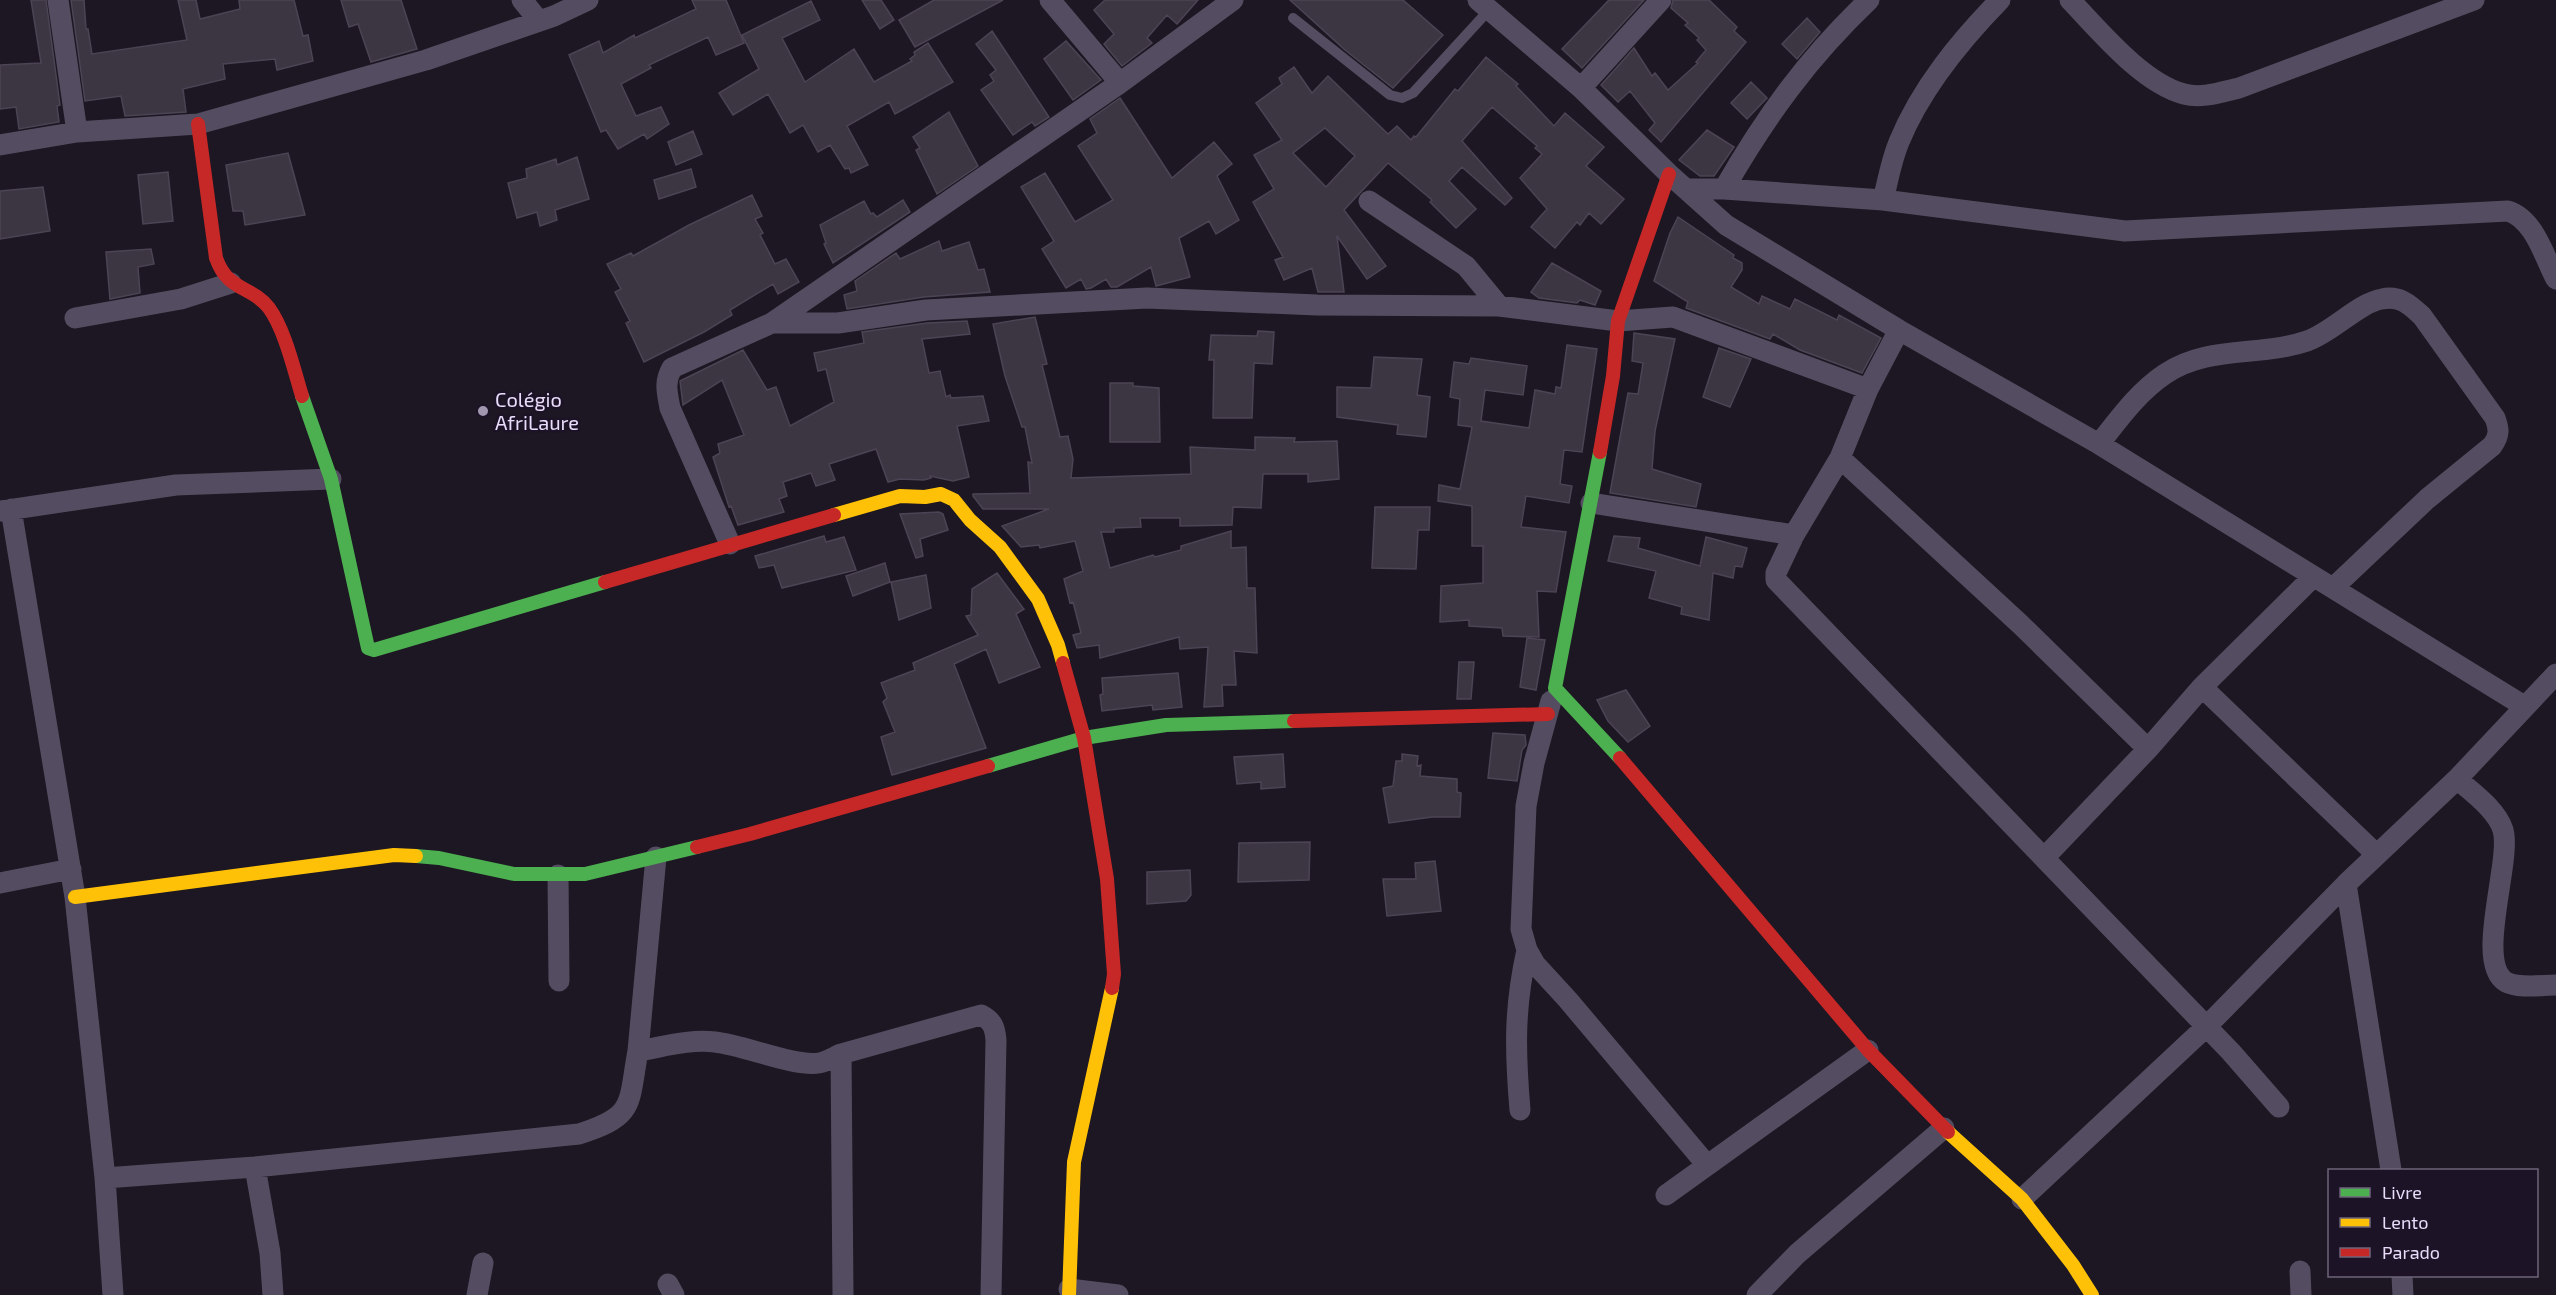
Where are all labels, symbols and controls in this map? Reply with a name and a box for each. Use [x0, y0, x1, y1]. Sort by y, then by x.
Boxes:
place label: Colégio AfriLaure [495, 387, 579, 434]
marker: Colégio AfriLaure [476, 404, 490, 418]
legend [2328, 1169, 2538, 1277]
text: Livre [2382, 1181, 2422, 1203]
text: Lento [2382, 1211, 2428, 1233]
text: Parado [2382, 1241, 2440, 1263]

